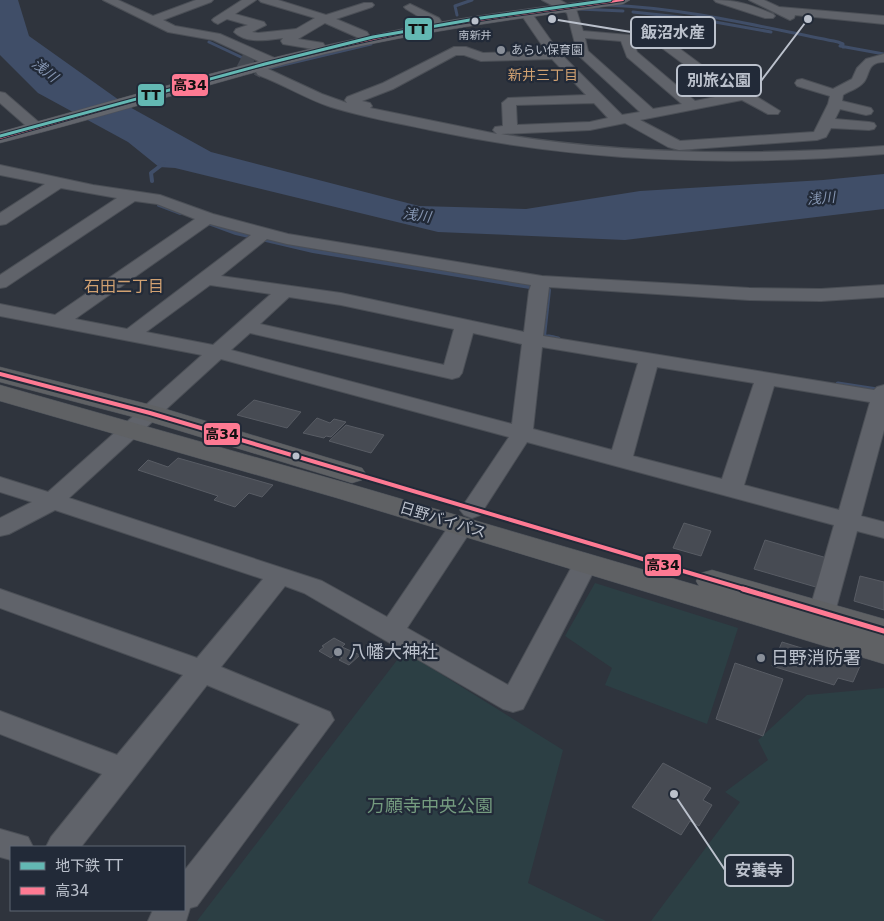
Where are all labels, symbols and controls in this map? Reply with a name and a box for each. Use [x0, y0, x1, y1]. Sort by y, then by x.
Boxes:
marker: 南新井 [470, 16, 480, 26]
line badge: TT [404, 17, 433, 41]
callout: 飯沼水産 [631, 17, 715, 48]
text: TT [408, 21, 428, 37]
text: 飯沼水産 [640, 23, 705, 42]
place label: 南新井 [459, 29, 492, 42]
place label: あらい保育園 [511, 43, 583, 57]
marker: あらい保育園 [495, 44, 507, 56]
water label: 浅川 [29, 55, 63, 86]
callout: 別旅公園 [677, 65, 761, 96]
district label: 新井三丁目 [508, 67, 578, 83]
text: 別旅公園 [687, 71, 751, 90]
line badge: 高34 [171, 73, 209, 97]
text: 高34 [173, 77, 207, 93]
line badge: TT [137, 83, 165, 107]
text: TT [141, 87, 161, 103]
water label: 浅川 [806, 189, 838, 207]
water label: 浅川 [402, 205, 434, 225]
district label: 石田二丁目 [84, 277, 164, 296]
line badge: 高34 [203, 422, 241, 446]
text: 高34 [205, 426, 239, 442]
unlabelled marker [291, 451, 301, 461]
street label: 日野バイパス [397, 498, 489, 542]
line badge: 高34 [644, 553, 682, 577]
text: 高34 [646, 557, 680, 573]
place label: 八幡大神社 [348, 641, 438, 662]
marker: 八幡大神社 [332, 646, 344, 658]
place label: 日野消防署 [771, 647, 861, 668]
marker: 日野消防署 [755, 652, 767, 664]
park label: 万願寺中央公園 [367, 795, 493, 816]
legend [10, 846, 185, 911]
callout: 安養寺 [725, 855, 793, 886]
text: 地下鉄 TT [55, 857, 124, 875]
text: 安養寺 [735, 861, 783, 880]
text: 高34 [55, 882, 89, 900]

